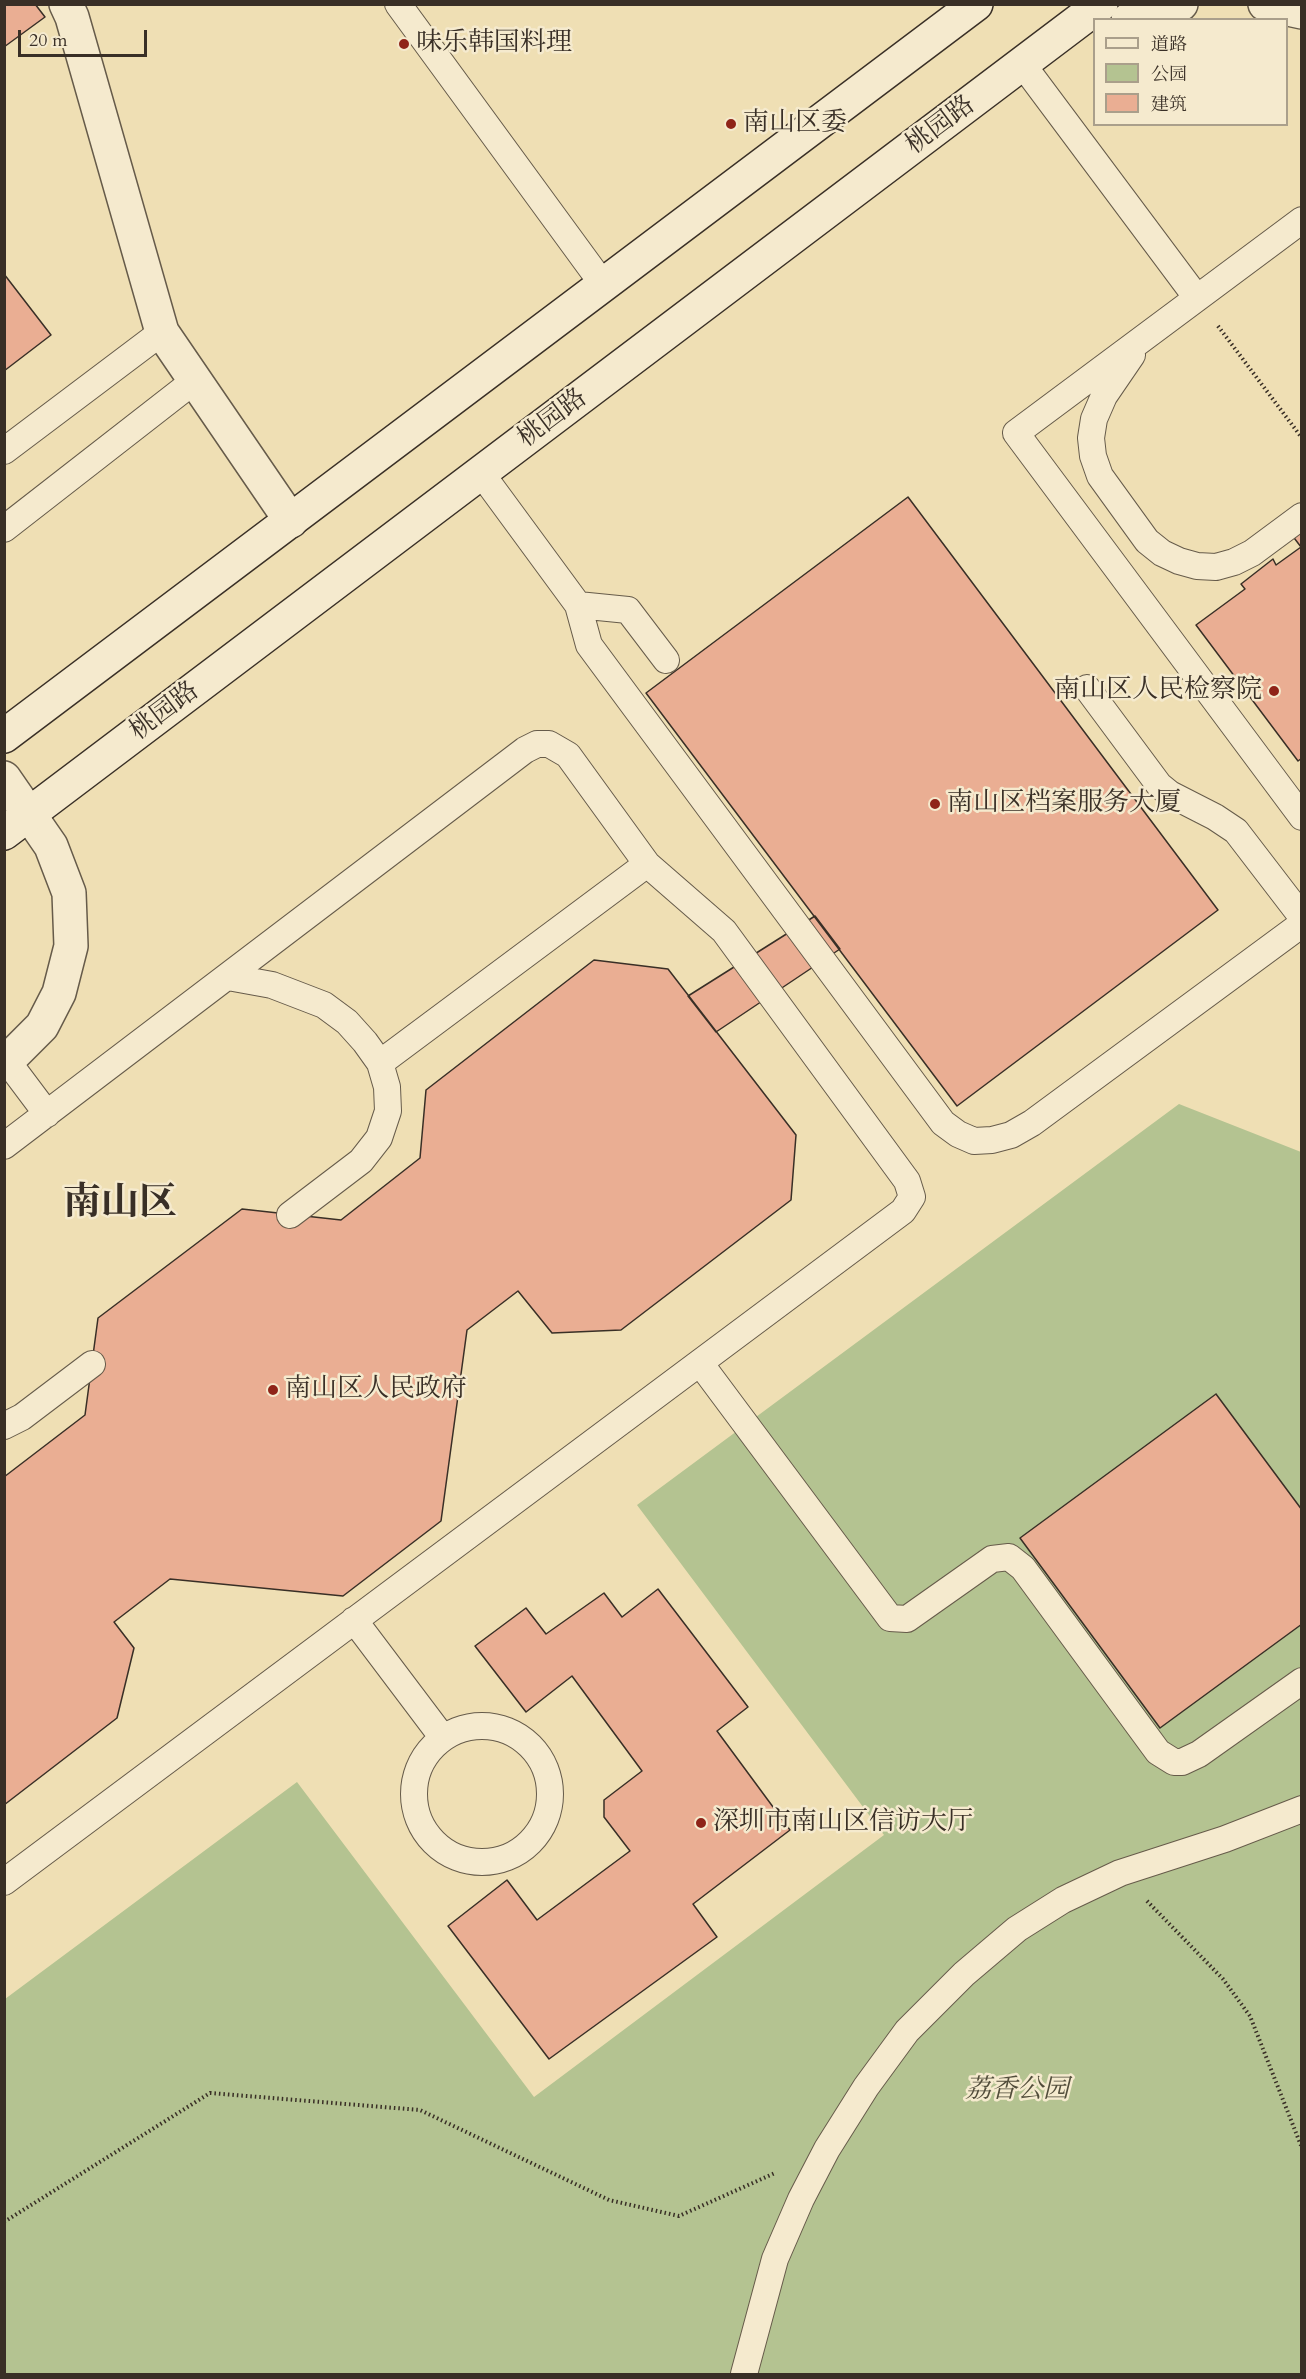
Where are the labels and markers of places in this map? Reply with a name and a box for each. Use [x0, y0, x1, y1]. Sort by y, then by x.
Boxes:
place label: 味乐韩国料理 [416, 28, 572, 60]
marker: 味乐韩国料理 [397, 37, 411, 51]
place label: 南山区委 [743, 108, 847, 140]
marker: 南山区委 [724, 117, 738, 131]
place label: 南山区人民检察院 [1054, 675, 1262, 707]
marker: 南山区人民检察院 [1267, 684, 1281, 698]
place label: 南山区档案服务大厦 [947, 788, 1181, 820]
marker: 南山区档案服务大厦 [928, 797, 942, 811]
place label: 南山区人民政府 [285, 1374, 467, 1406]
marker: 南山区人民政府 [266, 1383, 280, 1397]
place label: 深圳市南山区信访大厅 [713, 1807, 973, 1839]
marker: 深圳市南山区信访大厅 [694, 1816, 708, 1830]

